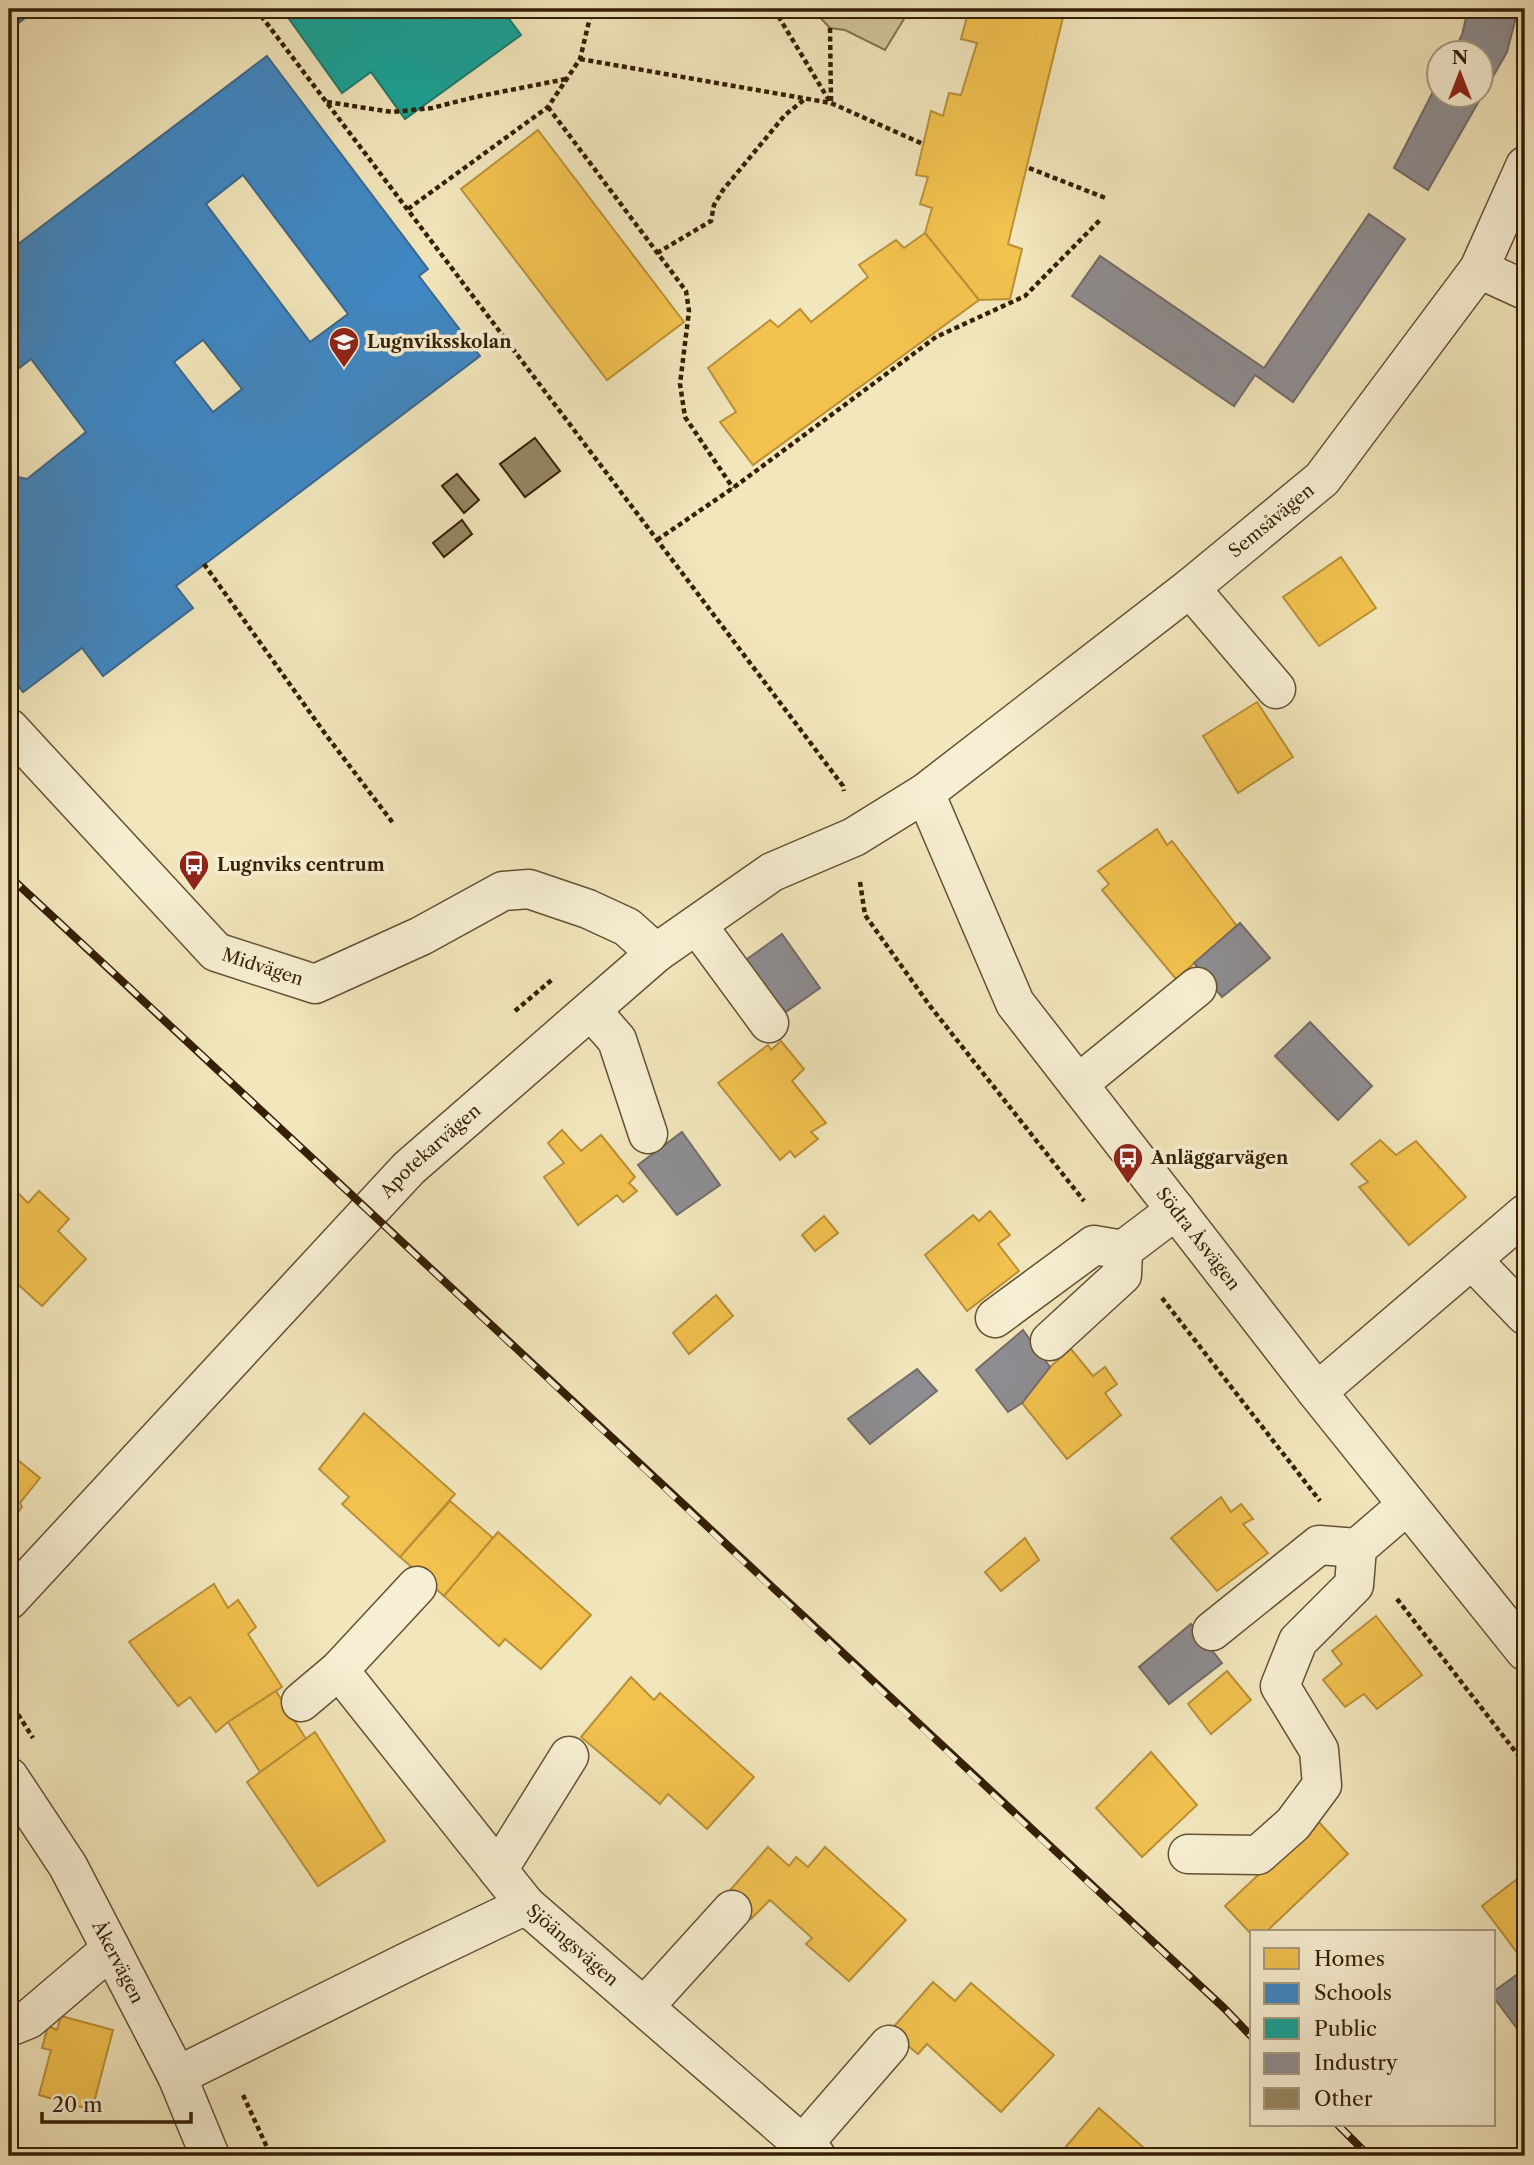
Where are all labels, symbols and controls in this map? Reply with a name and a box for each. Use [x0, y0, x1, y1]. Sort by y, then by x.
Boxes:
north arrow [1426, 38, 1496, 108]
text: N [1452, 46, 1468, 69]
school or university icon: Lugnviksskolan [327, 325, 361, 369]
place label: Lugnviksskolan [367, 331, 512, 353]
street label: Semsåvägen [1224, 479, 1319, 562]
bus stop icon: Lugnviks centrum [177, 848, 211, 892]
place label: Lugnviks centrum [217, 854, 385, 876]
street label: Midvägen [219, 944, 306, 990]
street label: Apotekarvägen [375, 1100, 485, 1203]
bus stop icon: Anläggarvägen [1111, 1141, 1145, 1185]
place label: Anläggarvägen [1150, 1147, 1289, 1169]
street label: Södra Åsvägen [1151, 1183, 1245, 1295]
street label: Sjöängsvägen [522, 1899, 623, 1991]
street label: Åkervägen [87, 1916, 148, 2007]
legend [1250, 1930, 1496, 2126]
text: Homes [1314, 1946, 1385, 1971]
text: Schools [1314, 1980, 1392, 2005]
text: Public [1314, 2016, 1377, 2041]
text: Industry [1314, 2050, 1398, 2075]
scale bar [42, 2081, 191, 2125]
text: Other [1314, 2086, 1373, 2111]
text: 20 m [52, 2092, 103, 2117]

